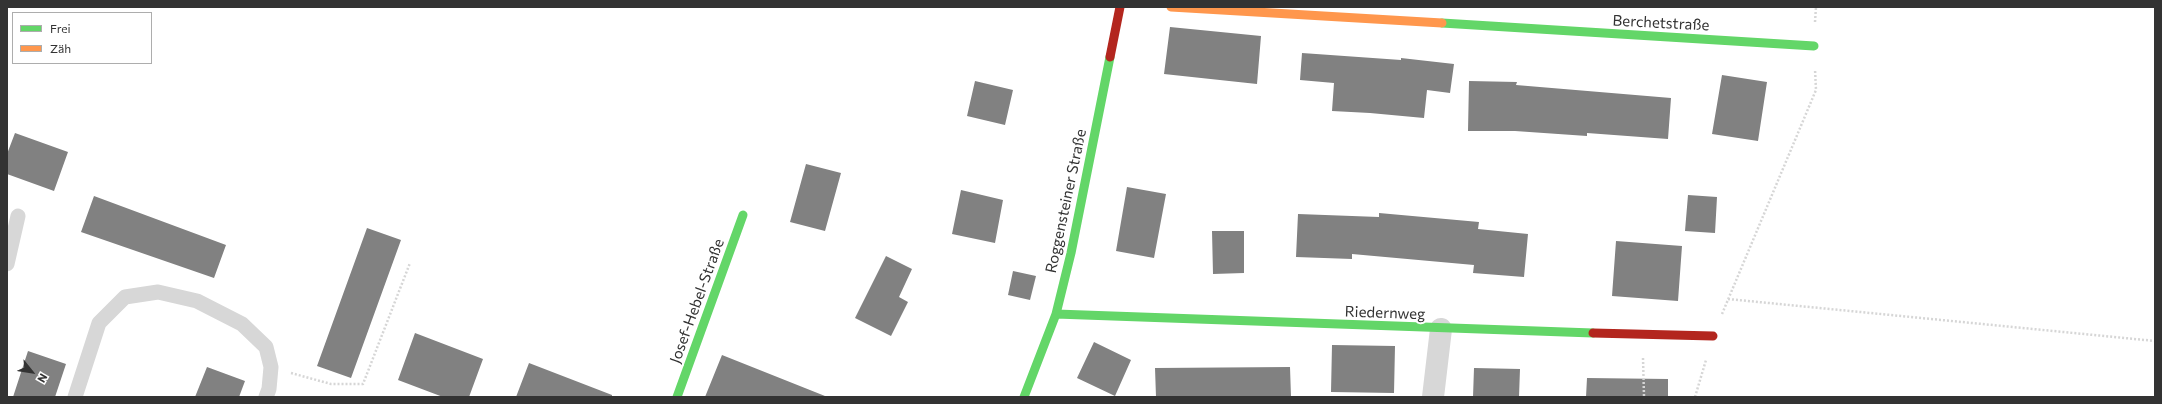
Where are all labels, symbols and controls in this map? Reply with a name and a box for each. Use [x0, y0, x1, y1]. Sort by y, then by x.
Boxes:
street label: Berchetstraße [1612, 11, 1710, 35]
legend [12, 12, 152, 64]
text: Frei [50, 21, 71, 35]
text: Zäh [50, 41, 71, 55]
street label: Roggensteiner Straße [1042, 127, 1090, 275]
street label: Josef-Hebel-Straße [666, 236, 728, 366]
street label: Riedernweg [1344, 303, 1426, 323]
north arrow [12, 352, 52, 392]
text: N [35, 371, 51, 385]

